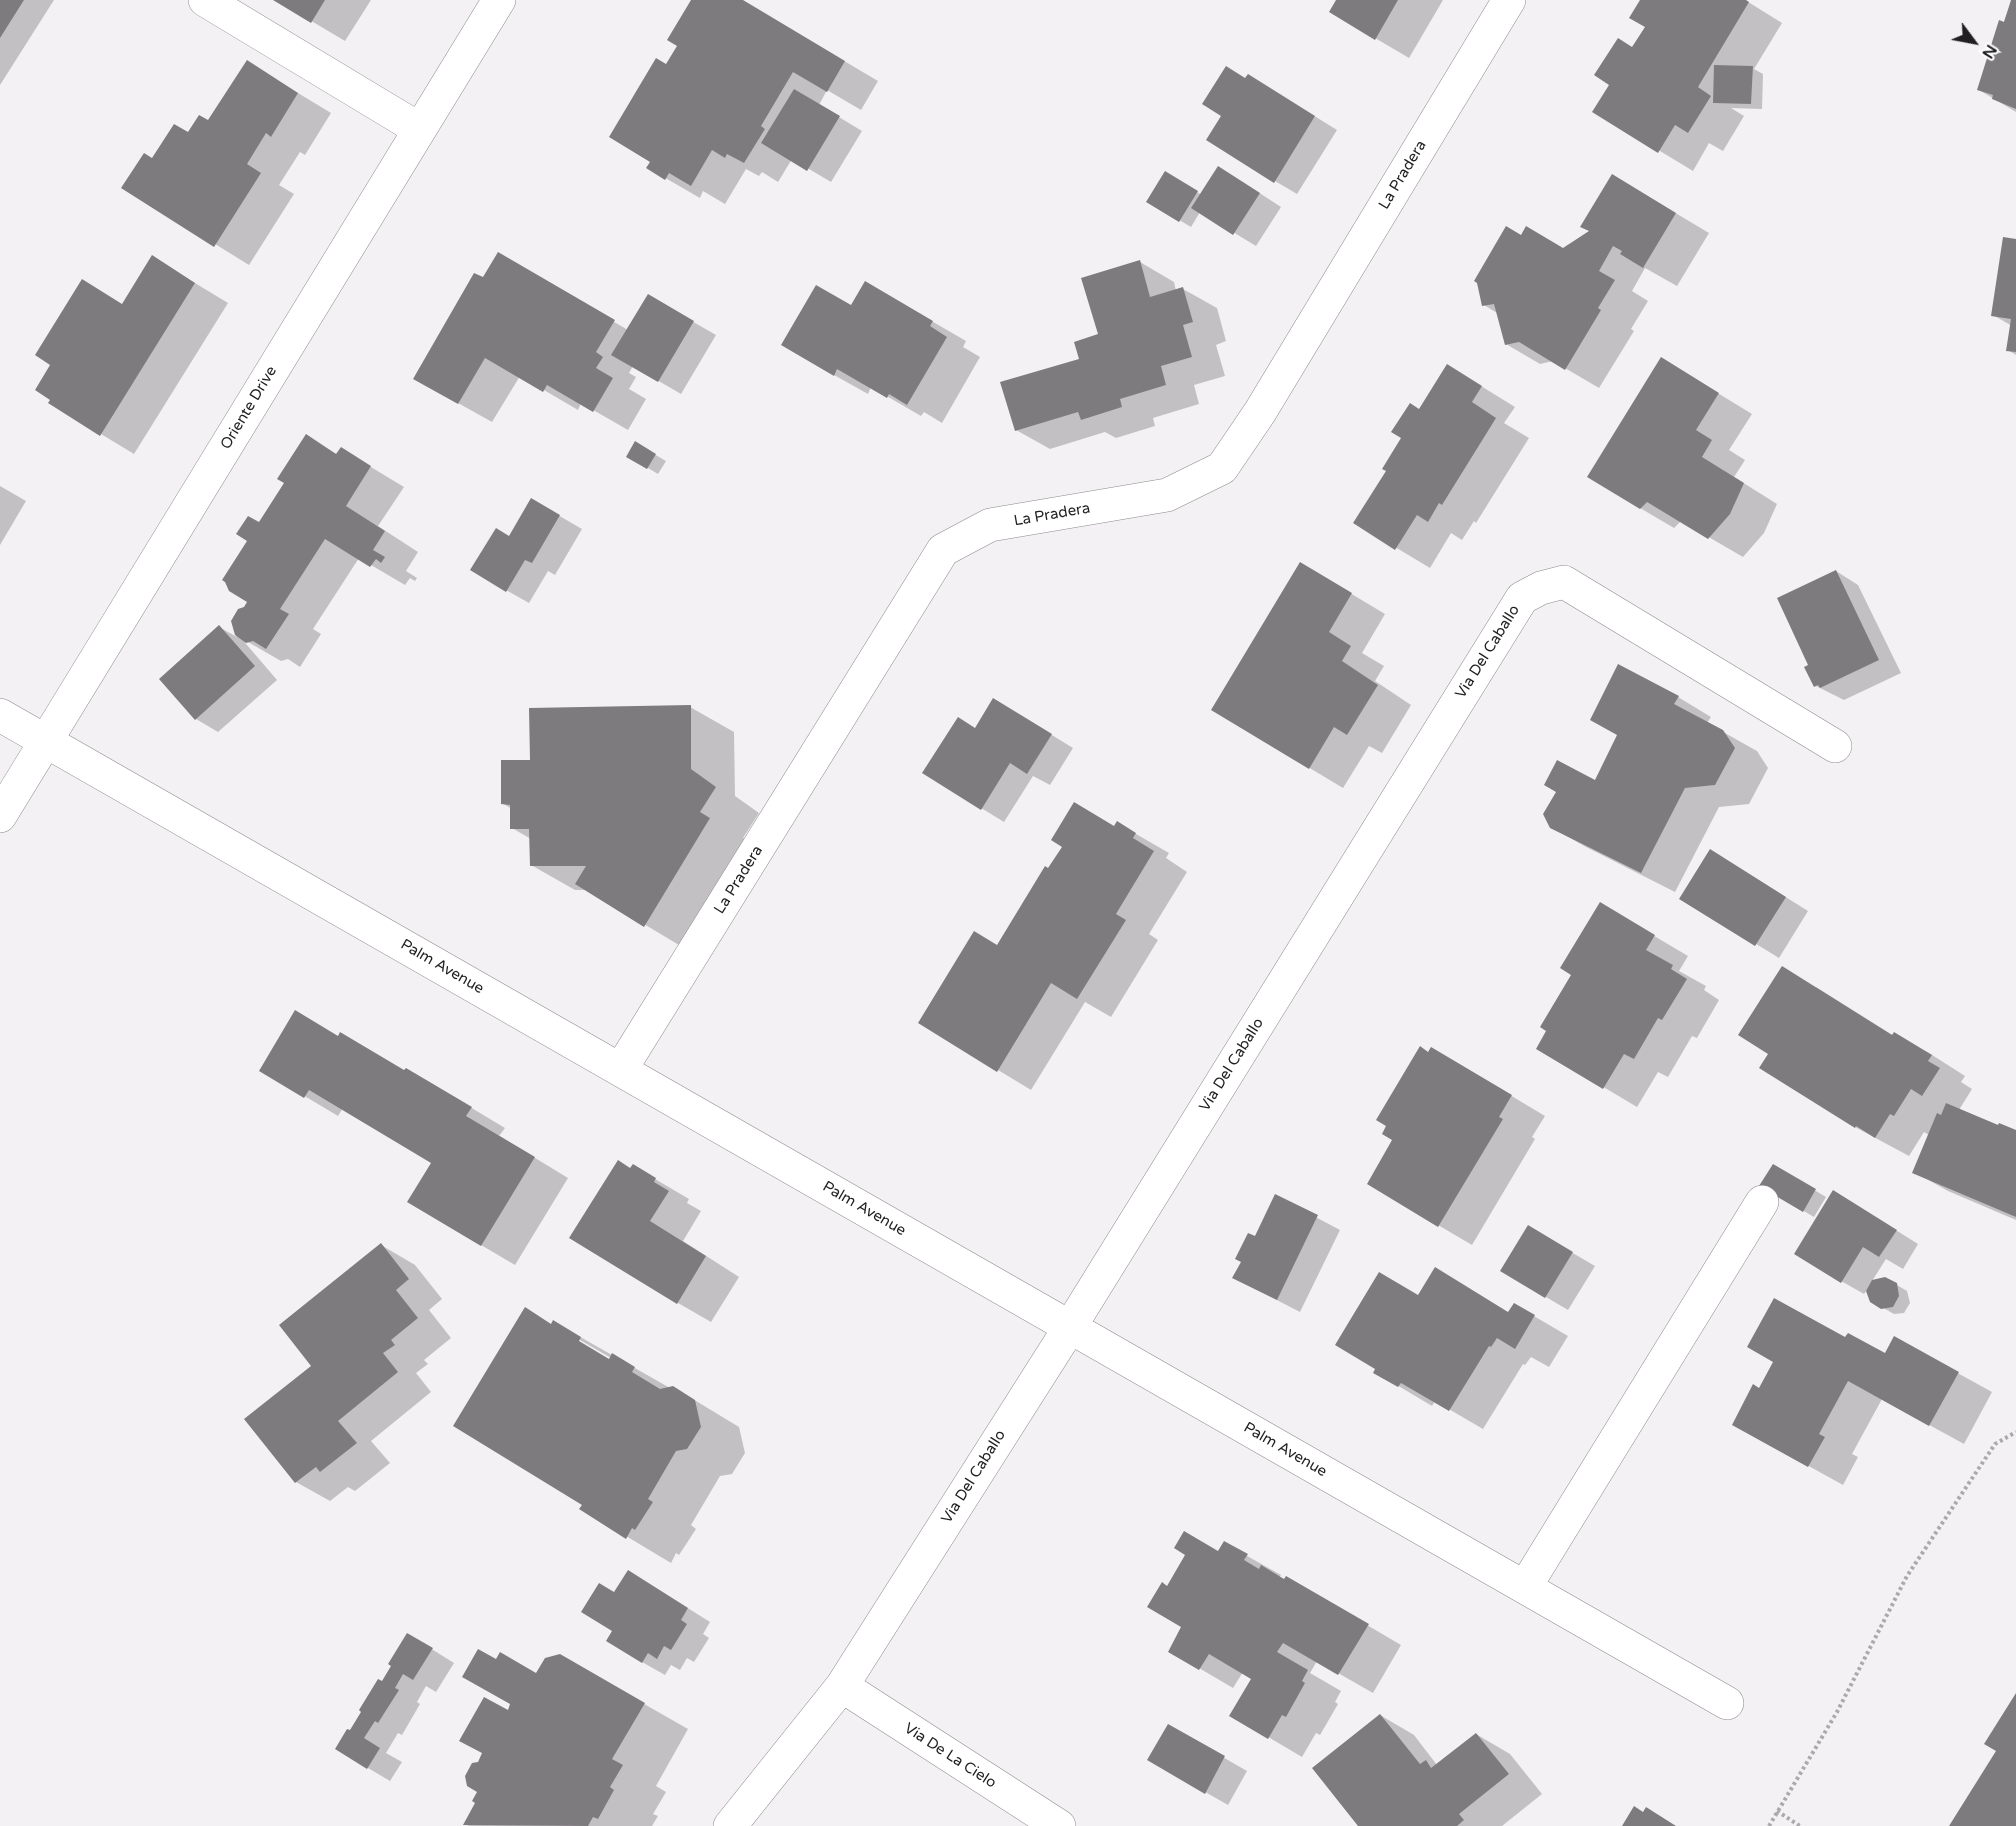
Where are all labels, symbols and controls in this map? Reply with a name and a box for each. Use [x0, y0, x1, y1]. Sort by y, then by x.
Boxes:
north arrow [1944, 12, 2004, 72]
text: N [1977, 41, 2001, 62]
street label: La Pradera [1375, 137, 1431, 213]
street label: Oriente Drive [217, 363, 281, 453]
street label: La Pradera [1012, 499, 1092, 531]
street label: Via Del Caballo [1452, 602, 1524, 702]
street label: La Pradera [711, 842, 767, 918]
street label: Palm Avenue [397, 936, 487, 998]
street label: Via Del Caballo [1196, 1015, 1268, 1115]
street label: Palm Avenue [819, 1178, 909, 1240]
street label: Palm Avenue [1240, 1419, 1330, 1481]
street label: Via Del Caballo [938, 1427, 1010, 1527]
street label: Via De La Cielo [901, 1720, 999, 1792]

